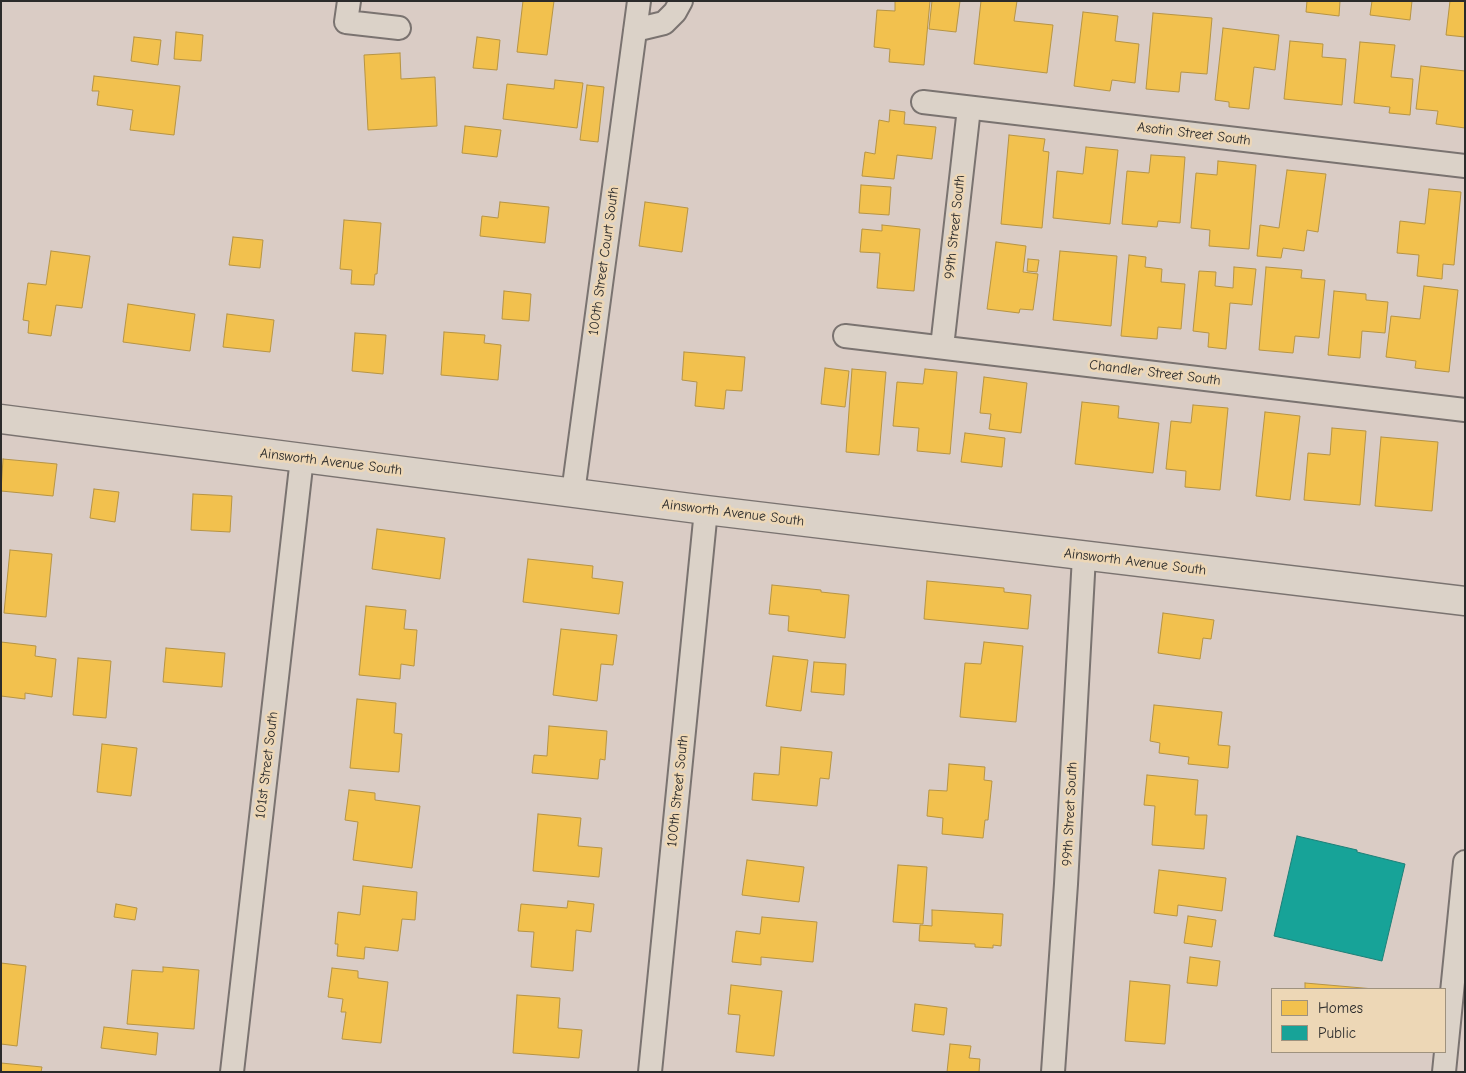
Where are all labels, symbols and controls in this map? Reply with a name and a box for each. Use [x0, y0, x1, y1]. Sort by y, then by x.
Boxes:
street label: Asotin Street South [1136, 119, 1252, 149]
street label: 99th Street South [941, 174, 969, 280]
street label: 100th Street Court South [585, 186, 623, 336]
street label: Chandler Street South [1088, 357, 1222, 389]
street label: Ainsworth Avenue South [259, 445, 403, 479]
street label: Ainsworth Avenue South [661, 496, 805, 530]
street label: Ainsworth Avenue South [1063, 545, 1207, 579]
street label: 101st Street South [252, 711, 282, 819]
street label: 100th Street South [664, 734, 692, 848]
street label: 99th Street South [1059, 761, 1081, 867]
legend [1271, 988, 1446, 1053]
text: Homes [1318, 999, 1363, 1017]
text: Public [1318, 1024, 1356, 1042]

